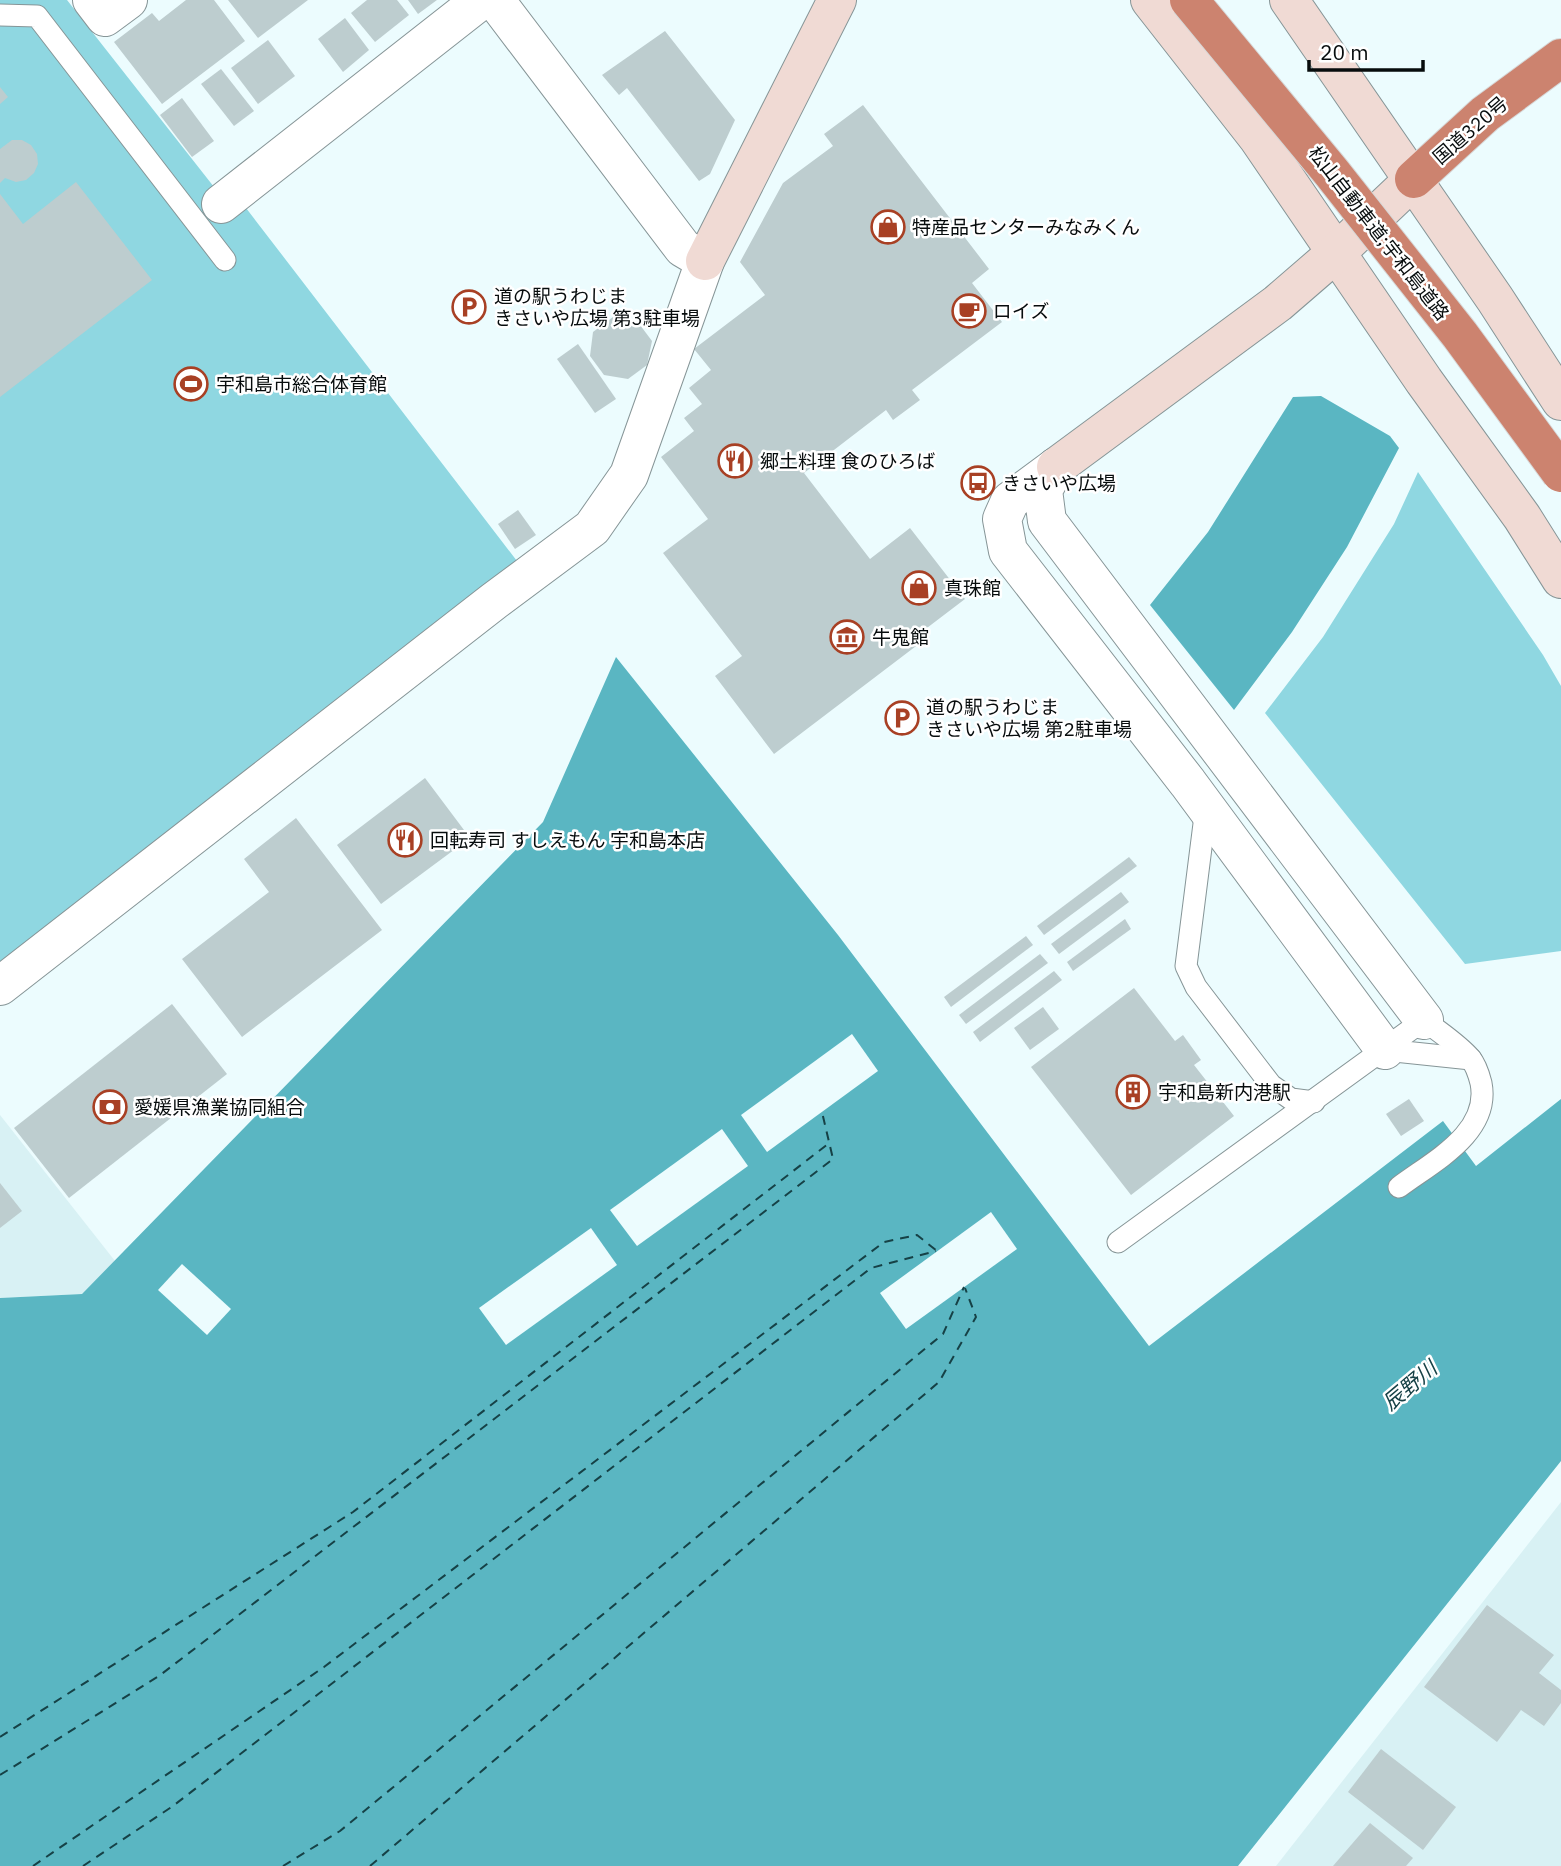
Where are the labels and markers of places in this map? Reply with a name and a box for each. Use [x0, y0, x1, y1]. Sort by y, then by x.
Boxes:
shop icon: 特産品センターみなみくん [869, 208, 907, 246]
place label: 特産品センターみなみくん [912, 215, 1140, 239]
place label: 道の駅うわじま きさいや広場 第3駐車場 [494, 284, 700, 330]
parking icon: 道の駅うわじま きさいや広場 第3駐車場 [450, 288, 488, 326]
cafe icon: ロイズ [950, 292, 988, 330]
place label: ロイズ [993, 299, 1049, 323]
sports icon: 宇和島市総合体育館 [172, 365, 210, 403]
place label: 宇和島市総合体育館 [216, 372, 387, 396]
restaurant icon: 郷土料理 食のひろば [716, 442, 754, 480]
place label: 郷土料理 食のひろば [760, 449, 936, 473]
bus stop icon: きさいや広場 [959, 464, 997, 502]
place label: きさいや広場 [1002, 471, 1116, 495]
shop icon: 真珠館 [900, 569, 938, 607]
place label: 真珠館 [944, 576, 1001, 600]
museum icon: 牛鬼館 [828, 618, 866, 656]
place label: 牛鬼館 [872, 625, 929, 649]
place label: 道の駅うわじま きさいや広場 第2駐車場 [926, 695, 1132, 741]
parking icon: 道の駅うわじま きさいや広場 第2駐車場 [883, 699, 921, 737]
restaurant icon: 回転寿司 すしえもん 宇和島本店 [386, 821, 424, 859]
place label: 回転寿司 すしえもん 宇和島本店 [430, 828, 705, 852]
building icon: 宇和島新内港駅 [1114, 1073, 1152, 1111]
place label: 宇和島新内港駅 [1158, 1080, 1291, 1104]
bank icon: 愛媛県漁業協同組合 [91, 1088, 129, 1126]
place label: 愛媛県漁業協同組合 [134, 1095, 305, 1119]

